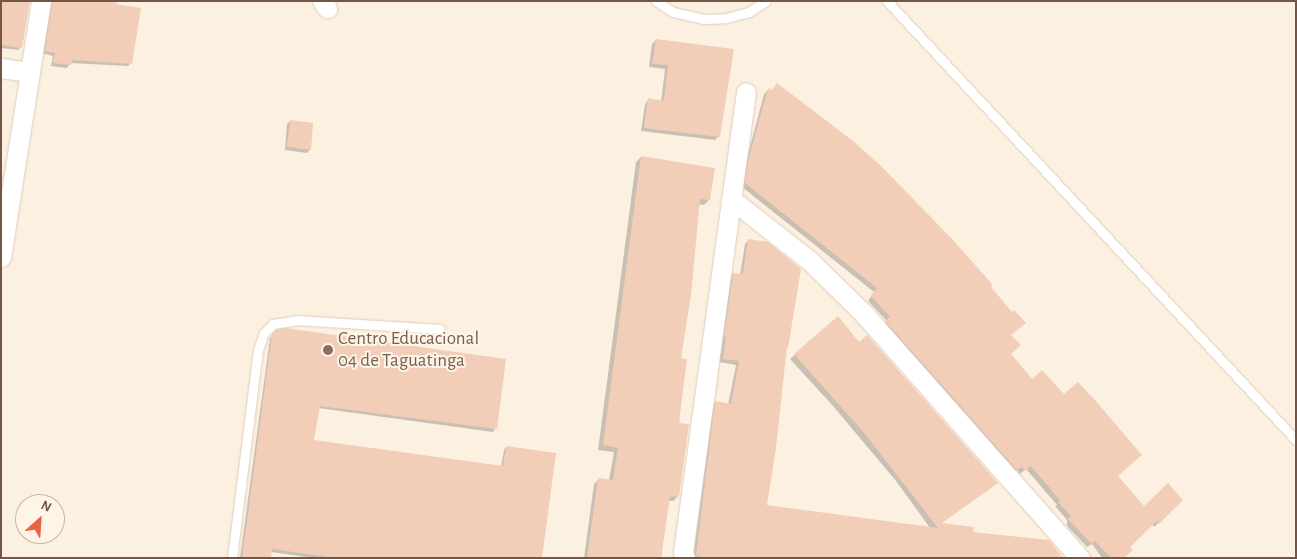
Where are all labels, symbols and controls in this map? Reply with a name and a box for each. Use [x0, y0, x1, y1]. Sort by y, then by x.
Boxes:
place label: Centro Educacional 04 de Taguatinga [338, 328, 479, 372]
marker: Centro Educacional 04 de Taguatinga [322, 344, 334, 356]
north arrow [15, 494, 65, 544]
text: N [39, 498, 54, 515]

